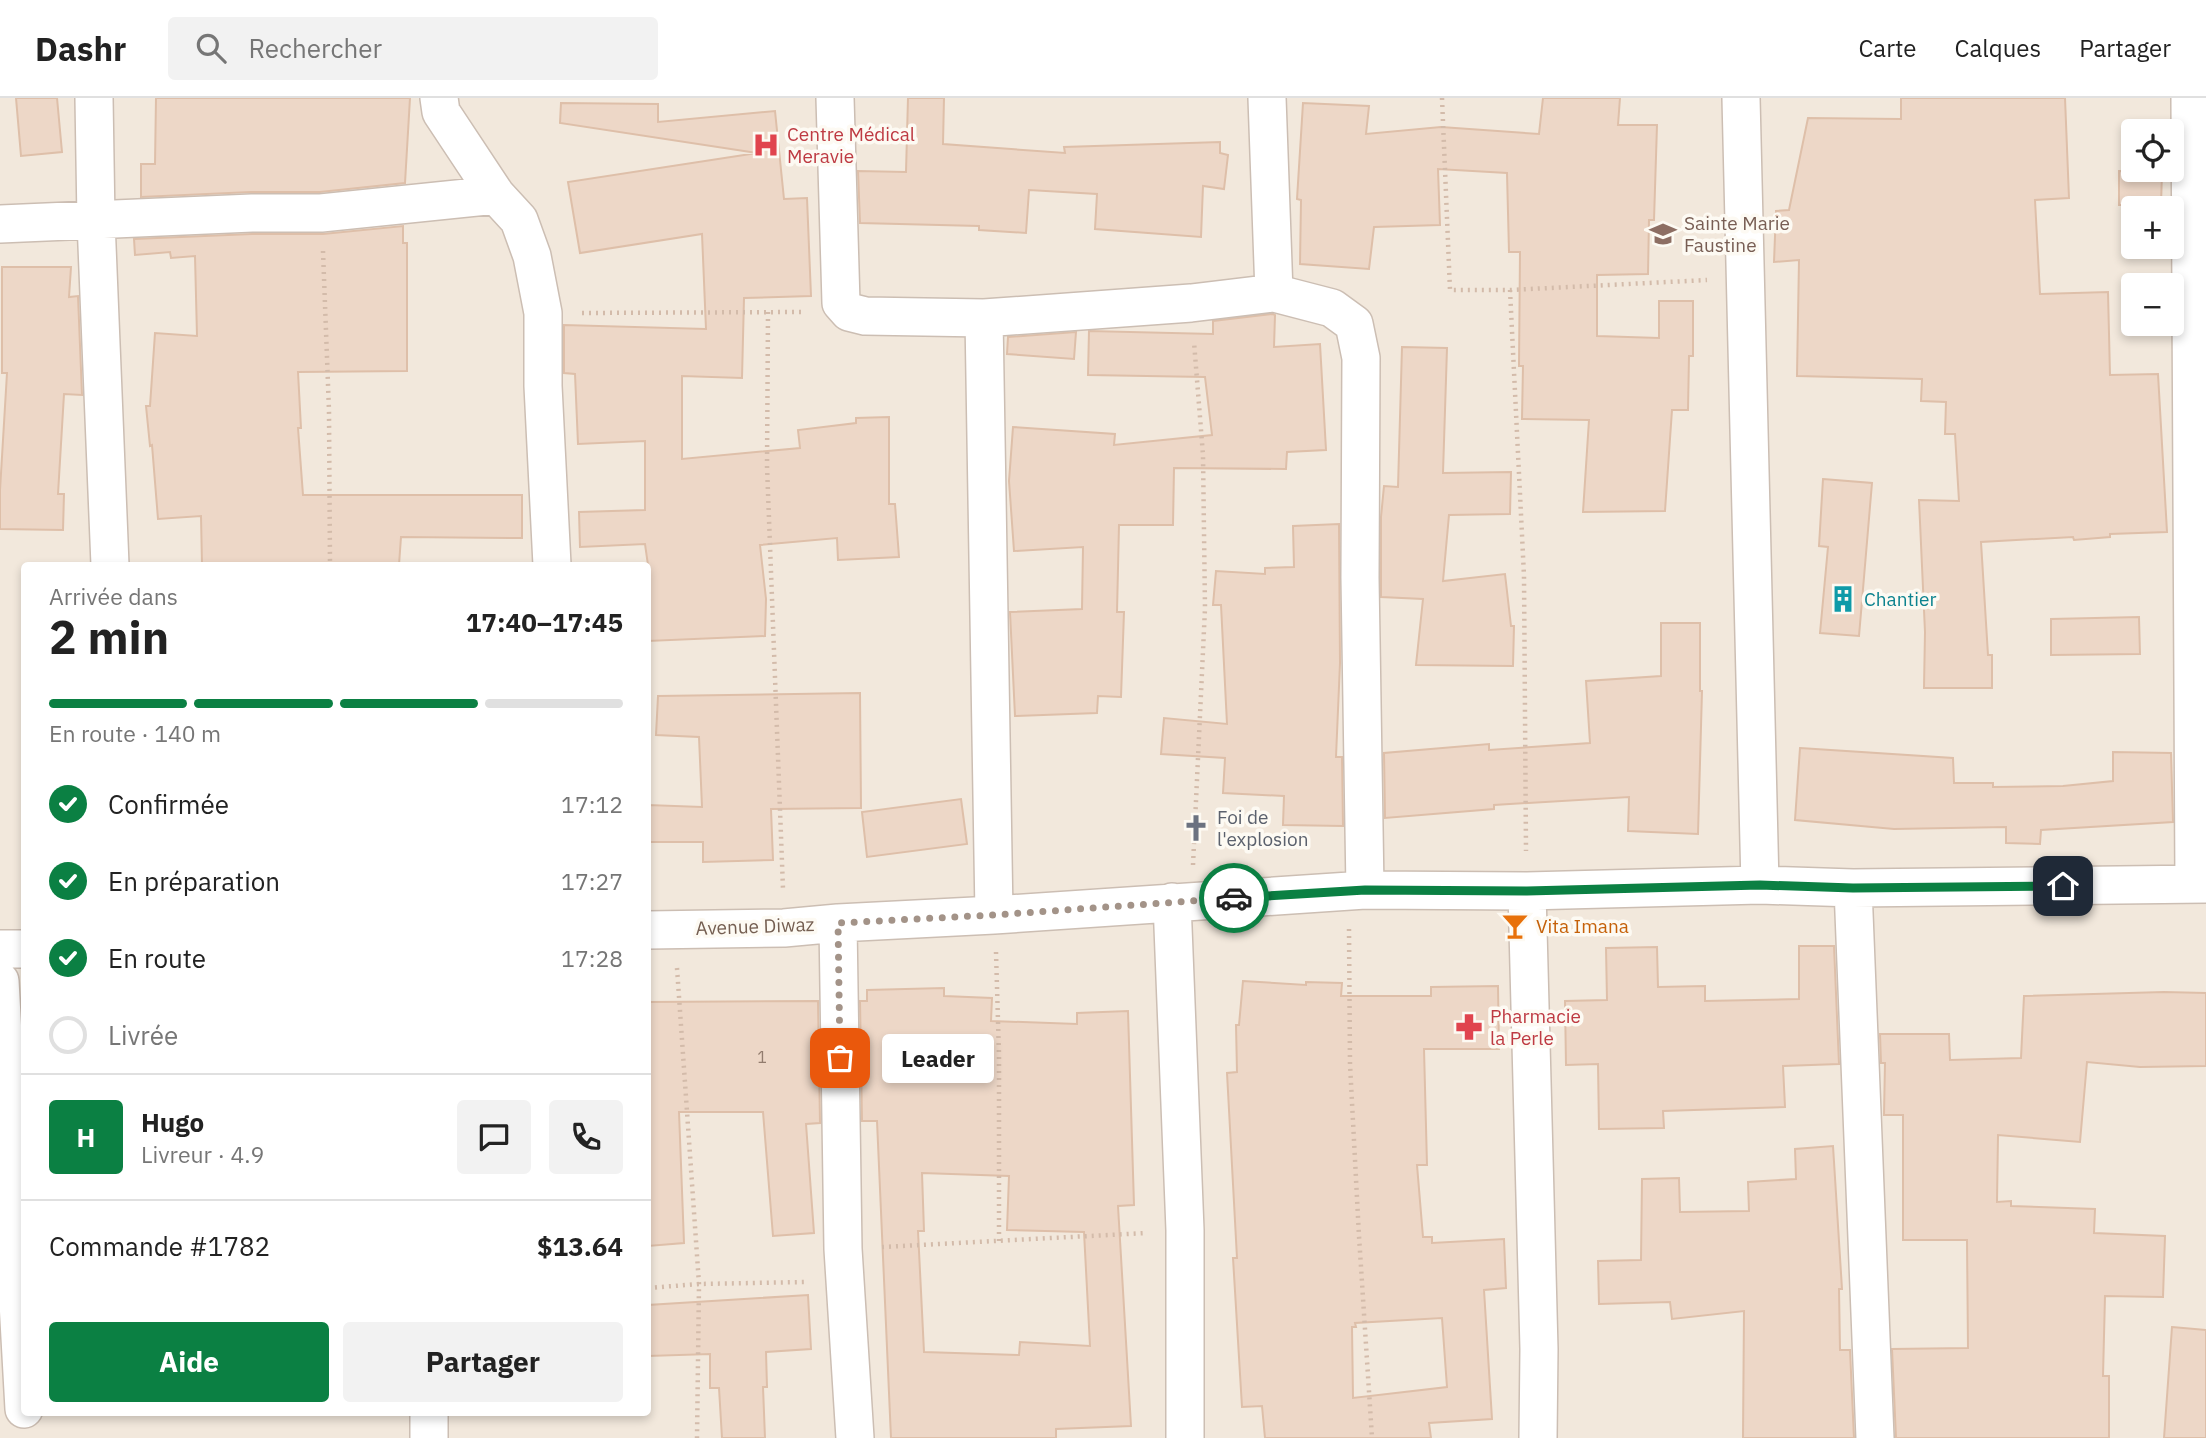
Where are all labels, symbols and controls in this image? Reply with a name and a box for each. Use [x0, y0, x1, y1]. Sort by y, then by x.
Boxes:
search box [168, 17, 658, 80]
text: Dashr [35, 27, 126, 70]
icon: search [192, 29, 230, 67]
text: Rechercher [248, 31, 382, 65]
text: Carte [1858, 32, 1917, 64]
text: Calques [1955, 32, 2041, 64]
text: Partager [2079, 32, 2171, 64]
map controls [2121, 119, 2184, 336]
button: locate [2121, 119, 2184, 182]
place label: Centre Médical Meravie [787, 122, 915, 168]
hospital icon: Centre Médical Meravie [751, 130, 781, 160]
button: + [2121, 196, 2184, 259]
place label: Sainte Marie Faustine [1684, 211, 1790, 257]
school or university icon: Sainte Marie Faustine [1648, 219, 1678, 249]
button: − [2121, 273, 2184, 336]
text: Arrivée dans [49, 581, 178, 611]
building icon: Chantier [1828, 584, 1858, 614]
place label: Chantier [1864, 587, 1936, 611]
text: 17:40–17:45 [466, 605, 623, 639]
text: 2 min [49, 607, 169, 667]
text: En route · 140 m [49, 718, 221, 748]
icon: check [49, 785, 87, 823]
text: Confirmée [108, 787, 229, 821]
text: 17:12 [561, 789, 623, 819]
place label: Foi de l'explosion [1217, 805, 1309, 851]
church icon: Foi de l'explosion [1181, 813, 1211, 843]
pin [2033, 856, 2093, 916]
icon: check [49, 862, 87, 900]
courier [1199, 863, 1269, 933]
text: En préparation [108, 864, 280, 898]
text: 17:27 [561, 866, 623, 896]
icon: home [2044, 867, 2082, 905]
icon: car [1215, 879, 1253, 917]
bar icon: Vita Imana [1500, 911, 1530, 941]
street label: Avenue Diwaz [695, 912, 815, 940]
place label: Vita Imana [1536, 914, 1629, 938]
icon: check [49, 939, 87, 977]
text: En route [108, 941, 206, 975]
text: 17:28 [561, 943, 623, 973]
place label: Pharmacie la Perle [1490, 1004, 1581, 1050]
pharmacy icon: Pharmacie la Perle [1454, 1012, 1484, 1042]
text: Livrée [108, 1018, 178, 1052]
pin [810, 1028, 870, 1088]
callout: Leader [882, 1034, 994, 1082]
icon: bag [821, 1039, 859, 1077]
text: Leader [901, 1043, 975, 1073]
house number: 1 [757, 1047, 767, 1067]
button: chat [457, 1100, 531, 1174]
button: phone [549, 1100, 623, 1174]
text: Hugo [141, 1105, 204, 1139]
text: H [77, 1120, 95, 1154]
text: Livreur · 4.9 [141, 1139, 264, 1169]
text: Commande #1782 [49, 1229, 270, 1263]
text: $13.64 [537, 1229, 623, 1263]
button: Aide [49, 1322, 329, 1402]
button: Partager [343, 1322, 623, 1402]

